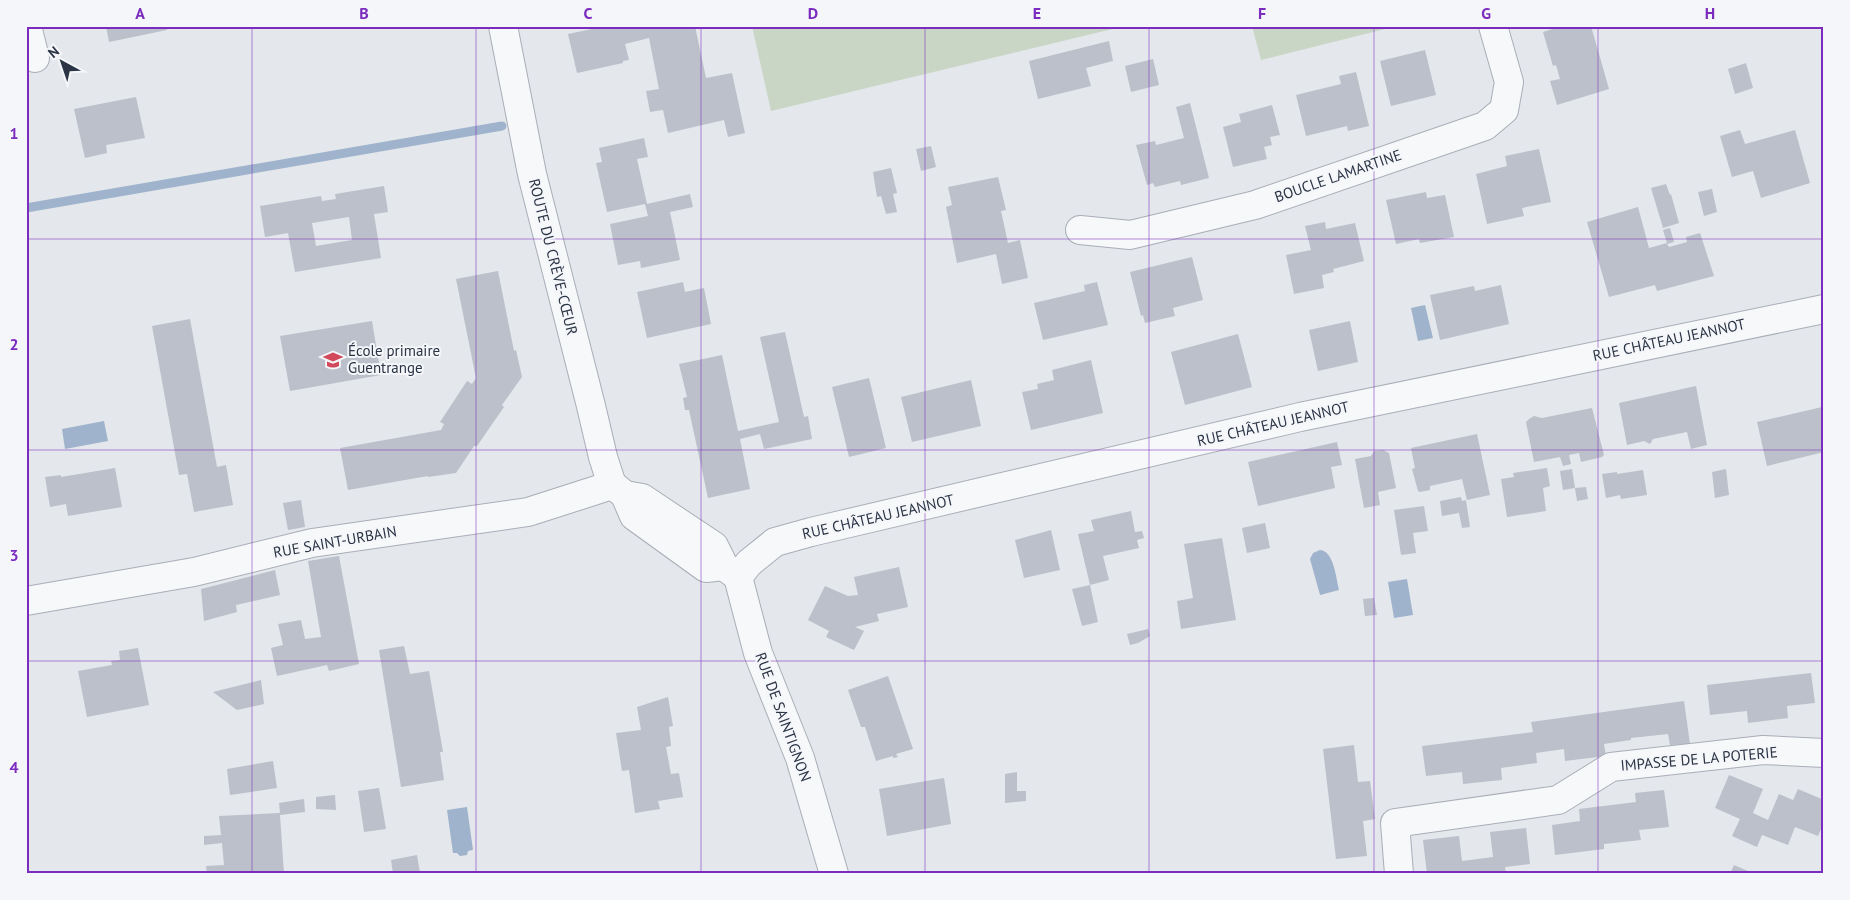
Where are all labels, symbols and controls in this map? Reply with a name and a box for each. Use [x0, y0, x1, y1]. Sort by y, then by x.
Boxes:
text: A [135, 3, 145, 23]
text: B [359, 3, 369, 23]
text: C [584, 3, 593, 23]
text: D [808, 3, 818, 23]
text: E [1033, 3, 1041, 23]
text: F [1258, 3, 1266, 23]
text: G [1481, 3, 1491, 23]
text: H [1705, 3, 1715, 23]
north arrow [38, 38, 88, 88]
text: N [44, 42, 63, 62]
text: 1 [9, 123, 19, 143]
street label: BOUCLE LAMARTINE [1272, 145, 1404, 206]
street label: ROUTE DU CRÈVE-CŒUR [525, 177, 582, 337]
street label: RUE CHÂTEAU JEANNOT [1591, 314, 1747, 365]
text: 2 [9, 334, 19, 354]
place label: École primaire Guentrange [348, 341, 440, 377]
school or university icon: École primaire Guentrange [322, 349, 344, 371]
street label: RUE CHÂTEAU JEANNOT [1195, 397, 1351, 450]
street label: RUE CHÂTEAU JEANNOT [800, 490, 956, 543]
street label: RUE SAINT-URBAIN [272, 521, 398, 562]
text: 3 [9, 545, 19, 565]
street label: RUE DE SAINTIGNON [751, 650, 816, 784]
street label: IMPASSE DE LA POTERIE [1620, 742, 1778, 775]
text: 4 [9, 757, 19, 777]

